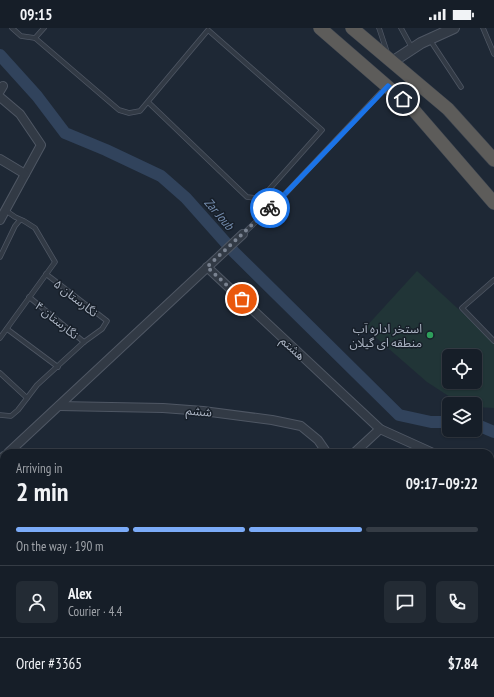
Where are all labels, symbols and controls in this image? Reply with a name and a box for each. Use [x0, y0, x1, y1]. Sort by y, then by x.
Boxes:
text: 09:15 [20, 5, 52, 24]
pin [386, 82, 420, 116]
icon: home [392, 88, 414, 110]
courier [250, 188, 290, 228]
water label: Zar Joub [200, 194, 238, 235]
icon: bike [259, 197, 281, 219]
street label: نگارستان ۵ [51, 276, 101, 320]
pin [225, 282, 259, 316]
icon: bag [231, 288, 253, 310]
street label: نگارستان ۴ [32, 298, 82, 342]
place label: استخر اداره آب منطقه ای گیلان [349, 321, 422, 350]
marker: استخر اداره آب منطقه ای گیلان [425, 330, 435, 340]
street label: هشتم [276, 333, 309, 365]
map controls [442, 349, 482, 437]
button: locate [442, 349, 482, 389]
button: layers [442, 397, 482, 437]
street label: ششم [185, 402, 213, 422]
text: Arriving in [16, 460, 63, 477]
text: 09:17–09:22 [406, 474, 478, 493]
text: 2 min [16, 475, 69, 508]
text: On the way · 190 m [16, 538, 103, 555]
button: person [16, 581, 58, 623]
button: chat [384, 581, 426, 623]
button: phone [436, 581, 478, 623]
text: Alex [68, 584, 92, 603]
text: Courier · 4.4 [68, 603, 122, 620]
text: Order #3365 [16, 654, 82, 673]
text: $7.84 [448, 654, 478, 673]

